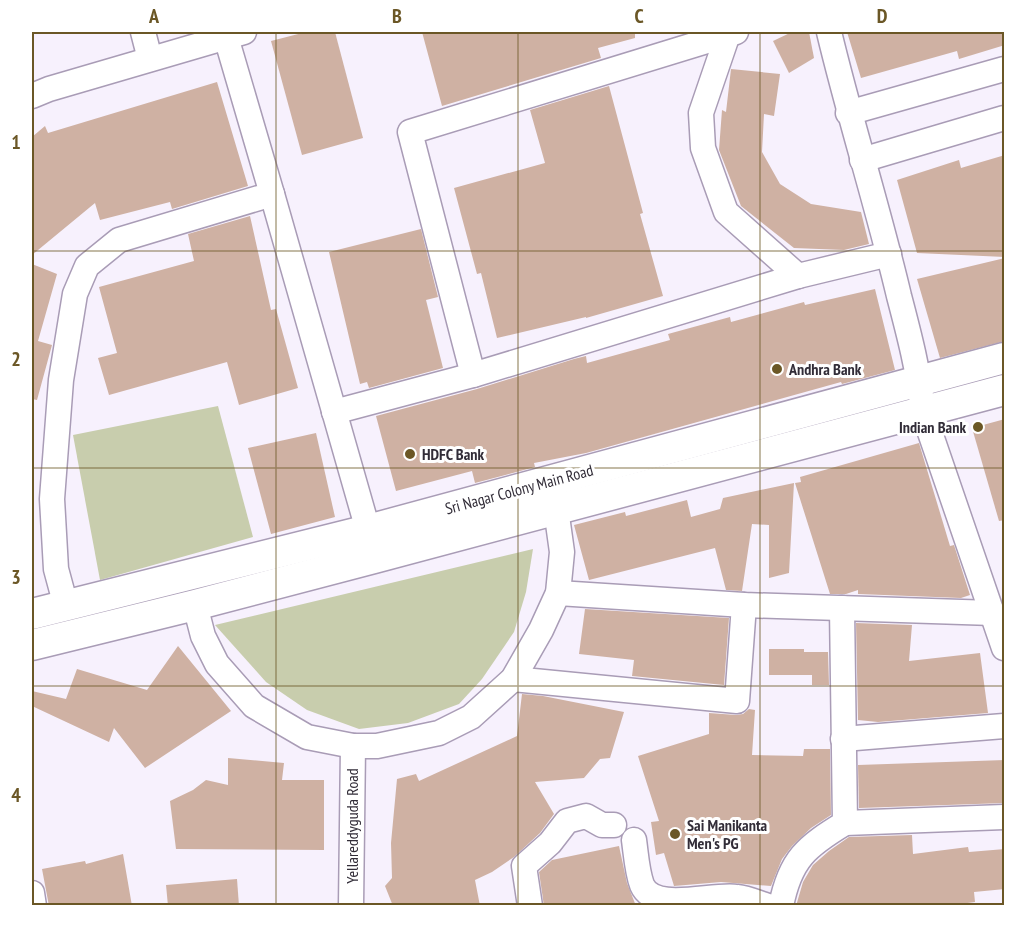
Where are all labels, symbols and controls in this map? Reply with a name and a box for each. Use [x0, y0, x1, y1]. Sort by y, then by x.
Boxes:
text: A [148, 3, 160, 29]
text: B [392, 3, 402, 29]
text: C [634, 3, 644, 29]
text: D [877, 3, 888, 29]
text: 1 [11, 129, 21, 155]
text: 2 [11, 346, 21, 372]
place label: Andhra Bank [788, 359, 862, 379]
marker: Andhra Bank [770, 362, 784, 376]
place label: Indian Bank [899, 417, 966, 437]
marker: Indian Bank [971, 420, 985, 434]
place label: HDFC Bank [422, 444, 484, 464]
marker: HDFC Bank [403, 447, 417, 461]
street label: Sri Nagar Colony Main Road [443, 460, 595, 518]
text: 3 [11, 564, 21, 590]
street label: Yellareddyguda Road [342, 768, 362, 884]
text: 4 [11, 782, 21, 808]
place label: Sai Manikanta Men's PG [687, 815, 768, 853]
marker: Sai Manikanta Men's PG [668, 827, 682, 841]

